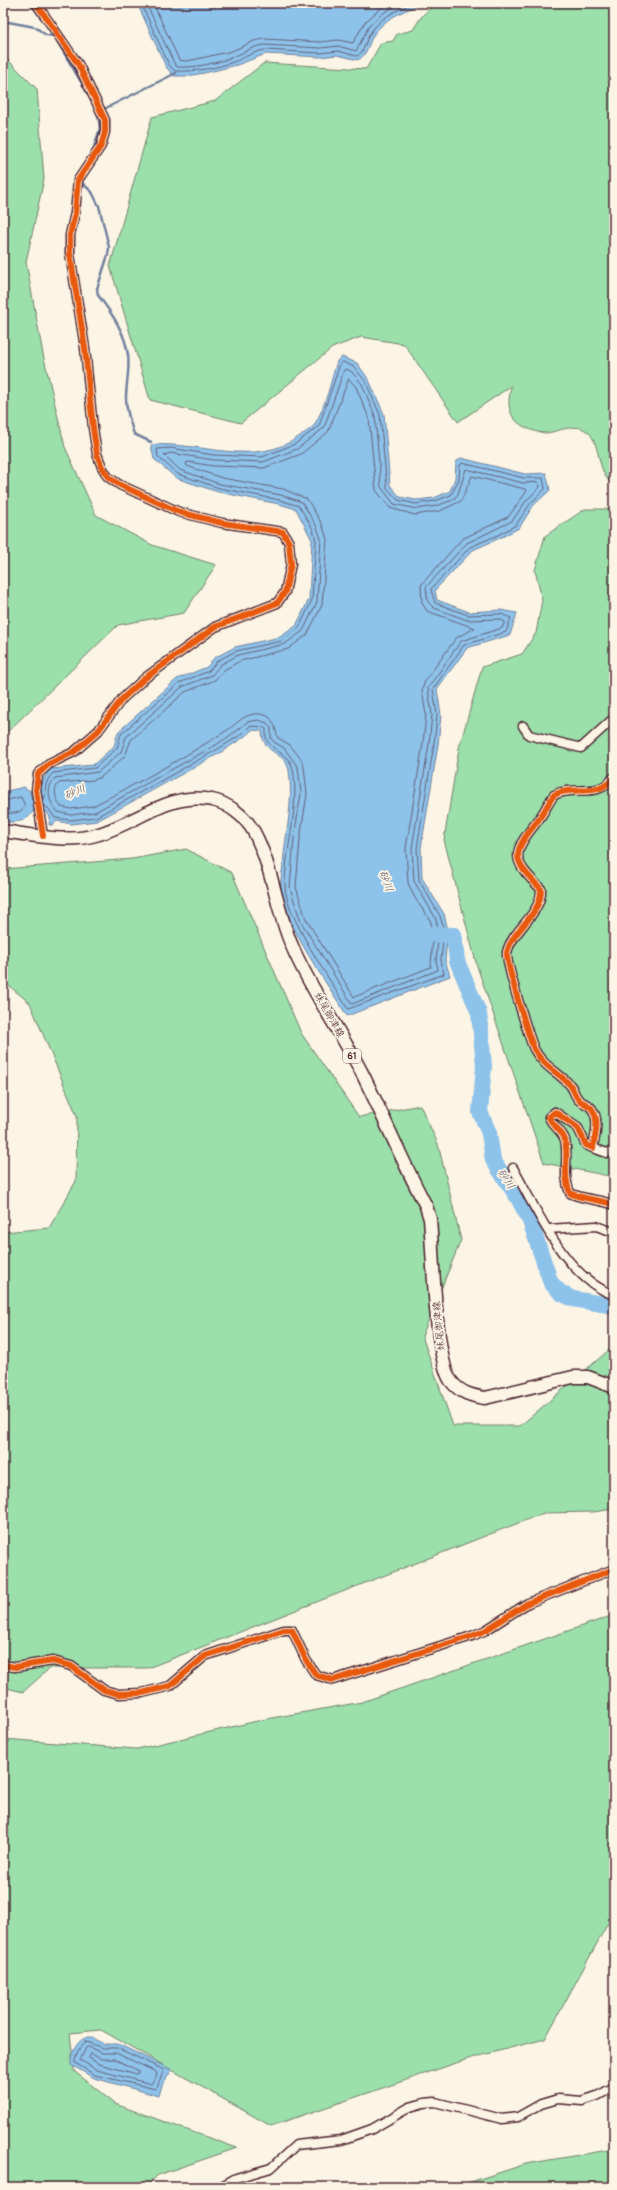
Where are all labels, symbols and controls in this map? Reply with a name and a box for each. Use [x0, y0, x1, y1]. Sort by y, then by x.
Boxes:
water label: 砂川 [62, 782, 88, 802]
water label: 砂川 [376, 868, 396, 894]
street label: 妹尾御津線 [311, 990, 347, 1040]
road number: 61 [343, 1049, 361, 1063]
water label: 砂川 [494, 1166, 518, 1192]
street label: 妹尾御津線 [430, 1301, 448, 1351]

